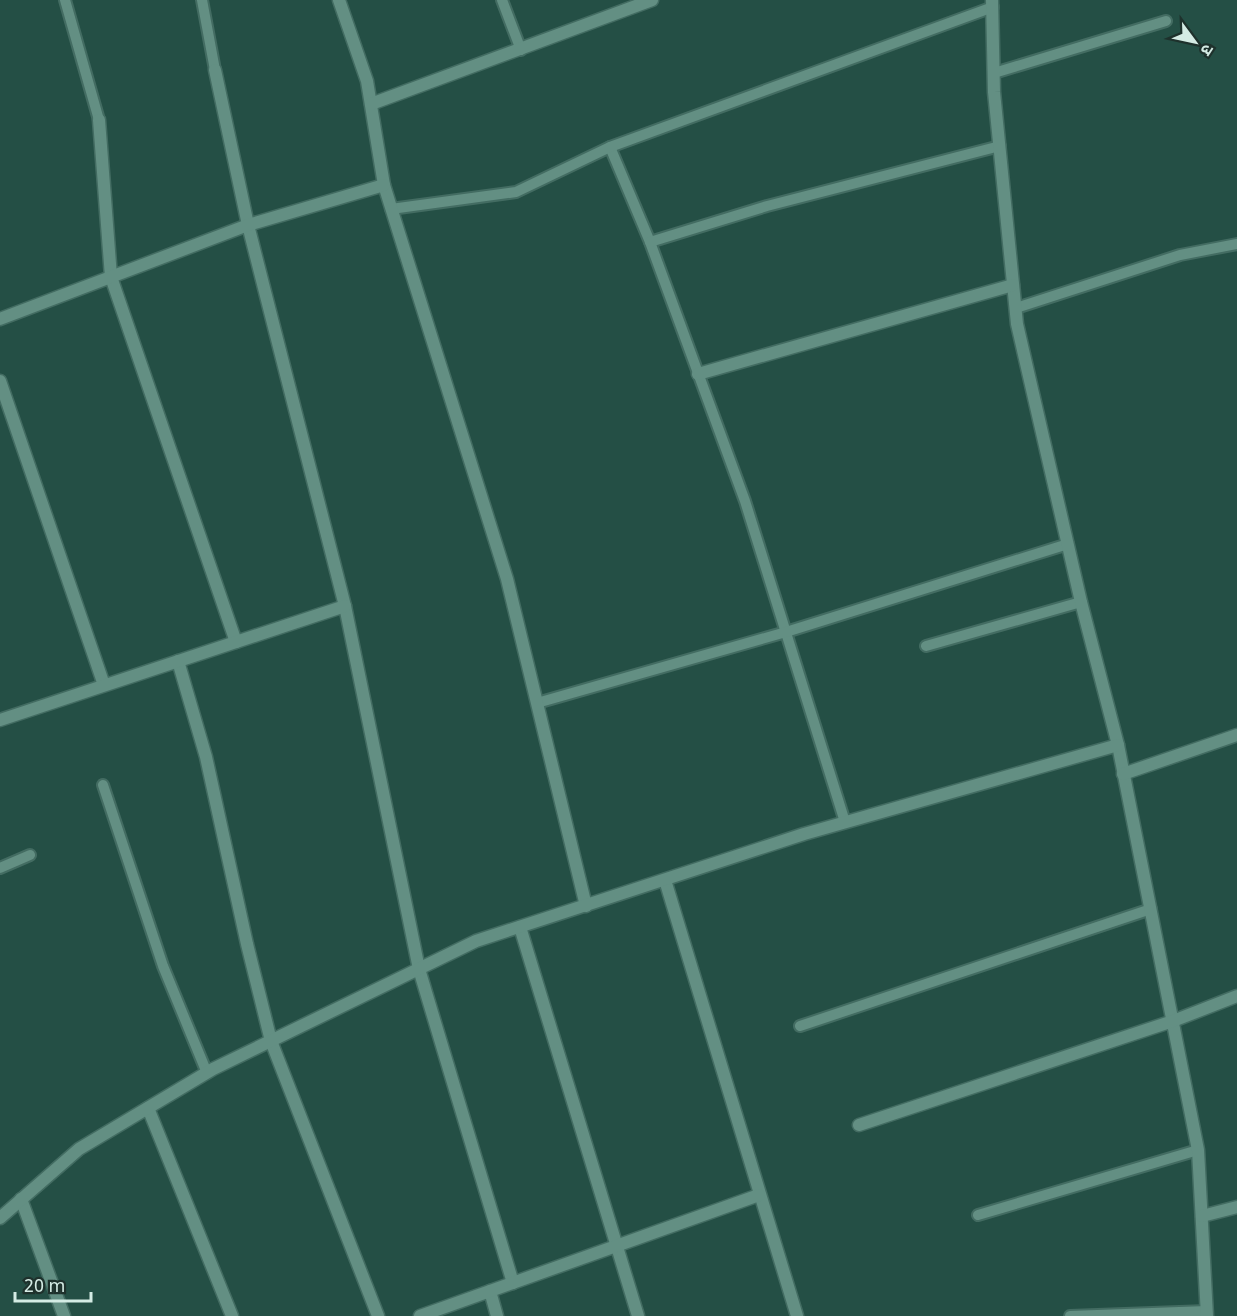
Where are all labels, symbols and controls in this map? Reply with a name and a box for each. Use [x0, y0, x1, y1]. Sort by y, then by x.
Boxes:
north arrow [1165, 12, 1225, 72]
text: उ [1194, 39, 1217, 59]
scale bar [15, 1265, 92, 1303]
text: 20 m [24, 1276, 65, 1299]

